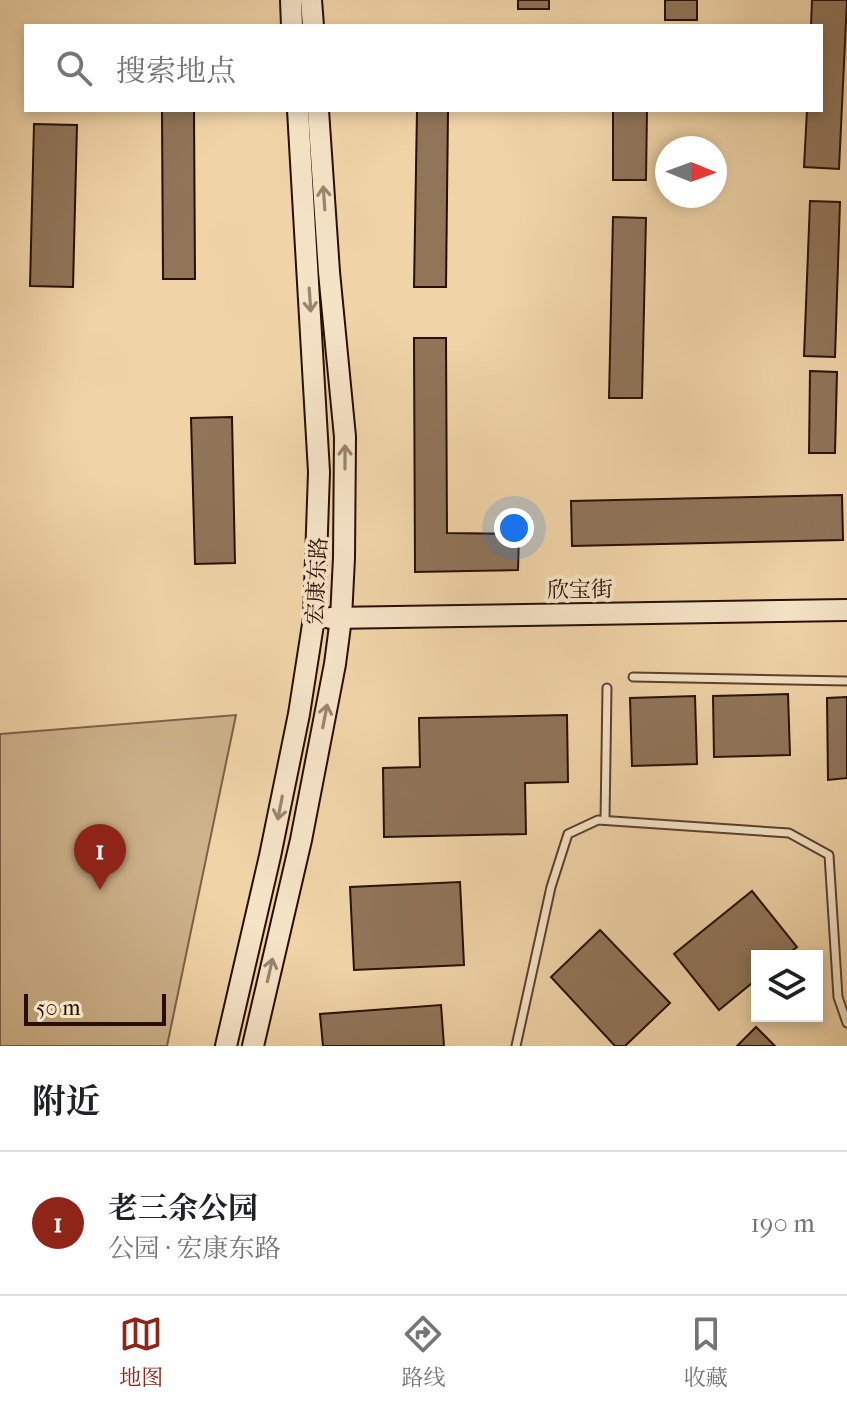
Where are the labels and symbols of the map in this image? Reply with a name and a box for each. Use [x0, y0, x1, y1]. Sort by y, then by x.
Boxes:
north arrow [655, 136, 727, 208]
one-way arrow [316, 185, 331, 212]
one-way arrow [303, 286, 318, 313]
one-way arrow [337, 444, 352, 471]
your location [494, 508, 534, 548]
street label: 宏康东路 [302, 536, 332, 626]
street label: 欣宝街 [547, 576, 613, 604]
one-way arrow [318, 704, 333, 729]
one-way arrow [272, 795, 287, 820]
pin: 1 [74, 824, 126, 890]
one-way arrow [263, 958, 278, 983]
scale bar [24, 990, 166, 1026]

